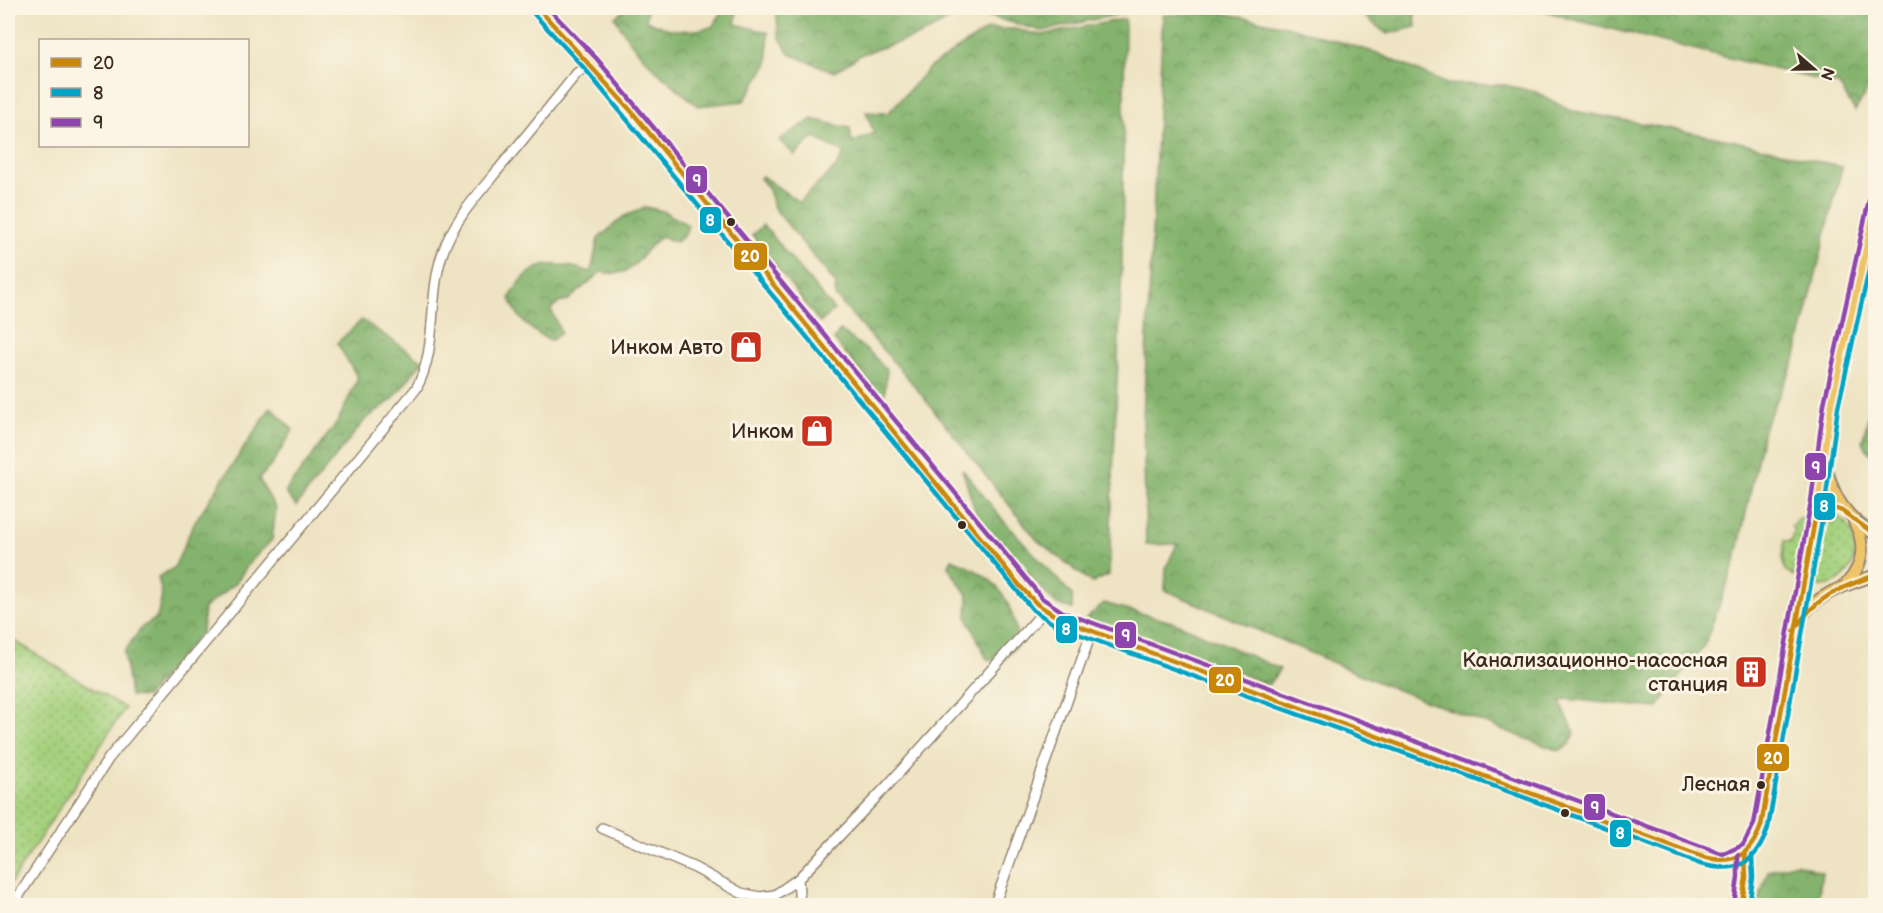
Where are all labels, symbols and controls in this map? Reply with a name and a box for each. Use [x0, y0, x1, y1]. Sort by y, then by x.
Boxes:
legend [39, 39, 249, 147]
north arrow [1784, 39, 1844, 99]
text: 20 [93, 53, 114, 74]
text: N [1816, 65, 1838, 83]
text: 8 [93, 83, 104, 104]
text: 9 [93, 113, 103, 134]
line badge: 9 [685, 165, 708, 194]
text: 9 [692, 172, 702, 191]
line badge: 8 [699, 206, 722, 234]
text: 8 [705, 212, 715, 231]
unlabelled marker [725, 216, 737, 228]
line badge: 20 [733, 242, 768, 271]
text: 20 [740, 248, 760, 267]
shop icon: Инком Авто [728, 329, 764, 365]
place label: Инком Авто [610, 335, 723, 360]
shop icon: Инком [799, 413, 835, 449]
place label: Инком [731, 419, 794, 444]
line badge: 9 [1804, 452, 1827, 481]
text: 9 [1811, 459, 1821, 478]
line badge: 8 [1813, 492, 1836, 521]
text: 8 [1819, 498, 1829, 517]
unlabelled marker [956, 519, 968, 531]
line badge: 8 [1055, 615, 1078, 644]
text: 8 [1061, 621, 1071, 640]
line badge: 9 [1114, 621, 1137, 649]
text: 9 [1121, 627, 1131, 646]
place label: Канализационно-насосная станция [1462, 648, 1728, 697]
building icon: Канализационно-насосная станция [1733, 654, 1769, 690]
line badge: 20 [1208, 666, 1242, 694]
text: 20 [1215, 672, 1235, 691]
line badge: 20 [1756, 743, 1790, 772]
text: 20 [1763, 750, 1783, 769]
place label: Лесная [1681, 773, 1750, 797]
marker: Лесная [1755, 779, 1767, 791]
line badge: 9 [1583, 793, 1606, 821]
text: 9 [1590, 799, 1600, 818]
unlabelled marker [1559, 807, 1571, 819]
line badge: 8 [1609, 819, 1632, 848]
text: 8 [1615, 825, 1625, 844]

